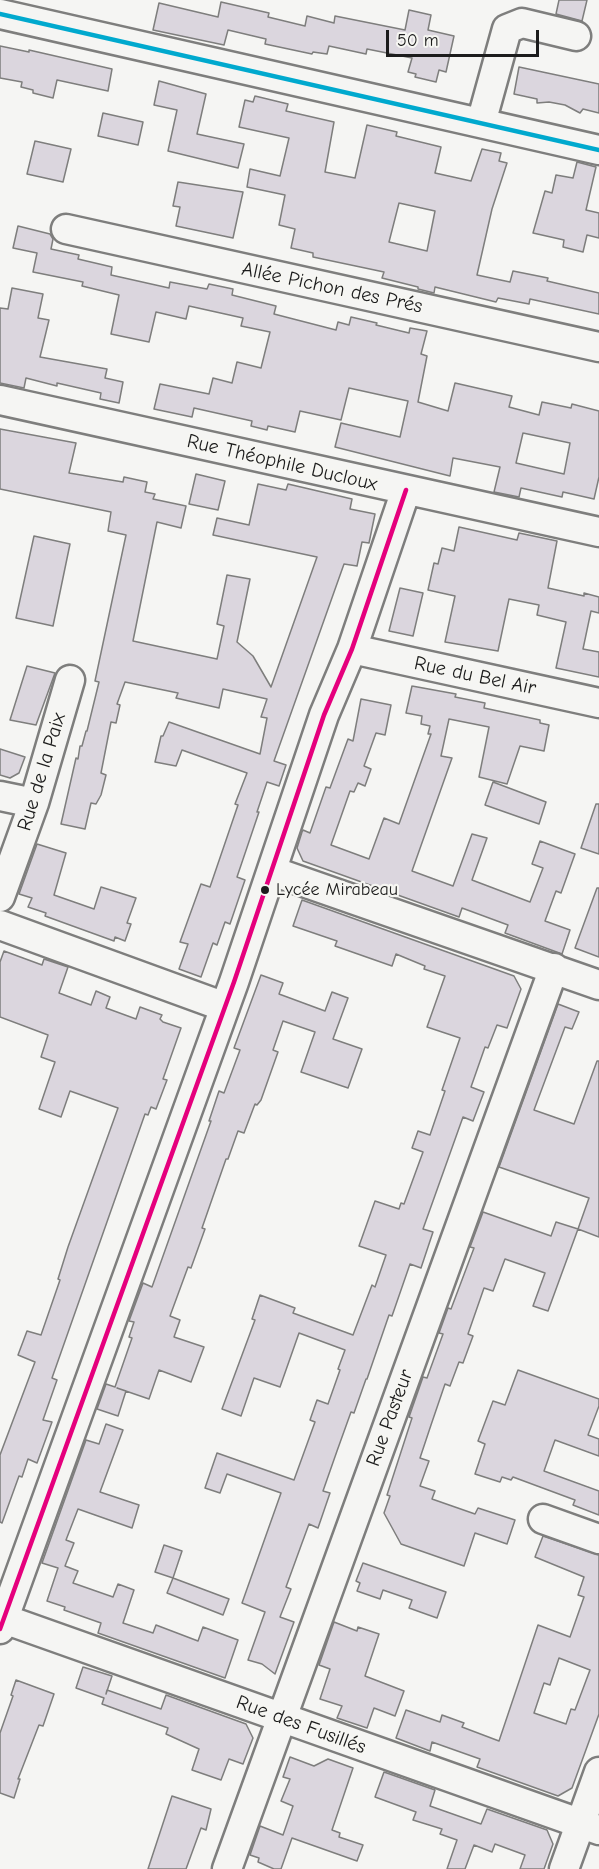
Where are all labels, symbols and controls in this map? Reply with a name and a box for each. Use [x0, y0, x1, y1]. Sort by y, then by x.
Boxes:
scale bar [389, 18, 542, 56]
text: 50 m [397, 30, 439, 51]
street label: Allée Pichon des Prés [240, 257, 424, 319]
street label: Rue Théophile Ducloux [184, 429, 380, 497]
street label: Rue du Bel Air [412, 651, 538, 701]
street label: Rue de la Paix [13, 710, 71, 834]
place label: Lycée Mirabeau [276, 879, 398, 901]
marker: Lycée Mirabeau [259, 884, 271, 896]
street label: Rue Pasteur [361, 1366, 419, 1470]
street label: Rue des Fusillés [233, 1690, 369, 1760]

